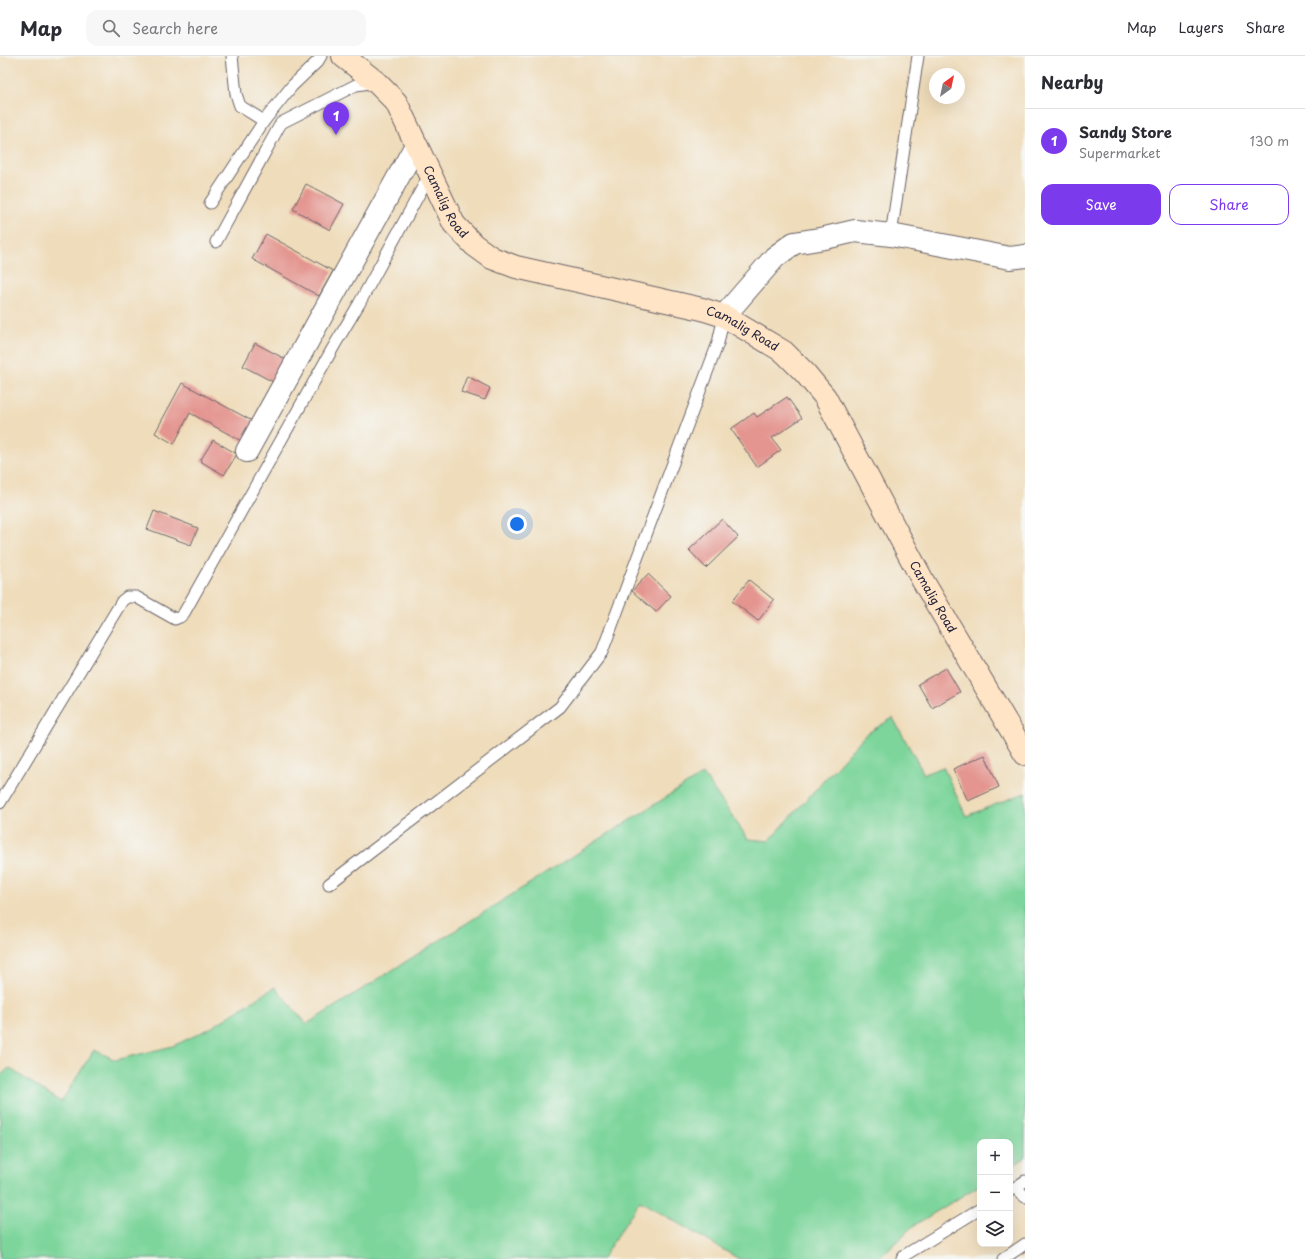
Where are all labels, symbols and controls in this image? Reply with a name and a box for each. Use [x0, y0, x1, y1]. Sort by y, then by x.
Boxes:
search box [86, 10, 366, 46]
text: Map [20, 14, 62, 42]
text: Search here [132, 16, 218, 39]
icon: search [100, 17, 122, 39]
text: Map [1127, 17, 1157, 38]
text: Layers [1179, 17, 1224, 38]
text: Share [1246, 17, 1285, 38]
north arrow [929, 68, 965, 104]
text: Nearby [1041, 69, 1103, 95]
pin: 1 [323, 102, 349, 135]
text: Sandy Store [1079, 120, 1172, 143]
text: 1 [1051, 131, 1057, 150]
text: 130 m [1250, 131, 1289, 150]
text: Supermarket [1079, 143, 1161, 162]
street label: Camalig Road [419, 162, 473, 242]
button: Save [1041, 184, 1161, 225]
button: Share [1169, 184, 1289, 225]
street label: Camalig Road [704, 301, 783, 355]
your location [507, 514, 527, 534]
street label: Camalig Road [906, 557, 962, 636]
map controls [977, 1139, 1013, 1247]
button: + [977, 1139, 1013, 1175]
button: − [977, 1175, 1013, 1211]
button: layers [977, 1211, 1013, 1247]

